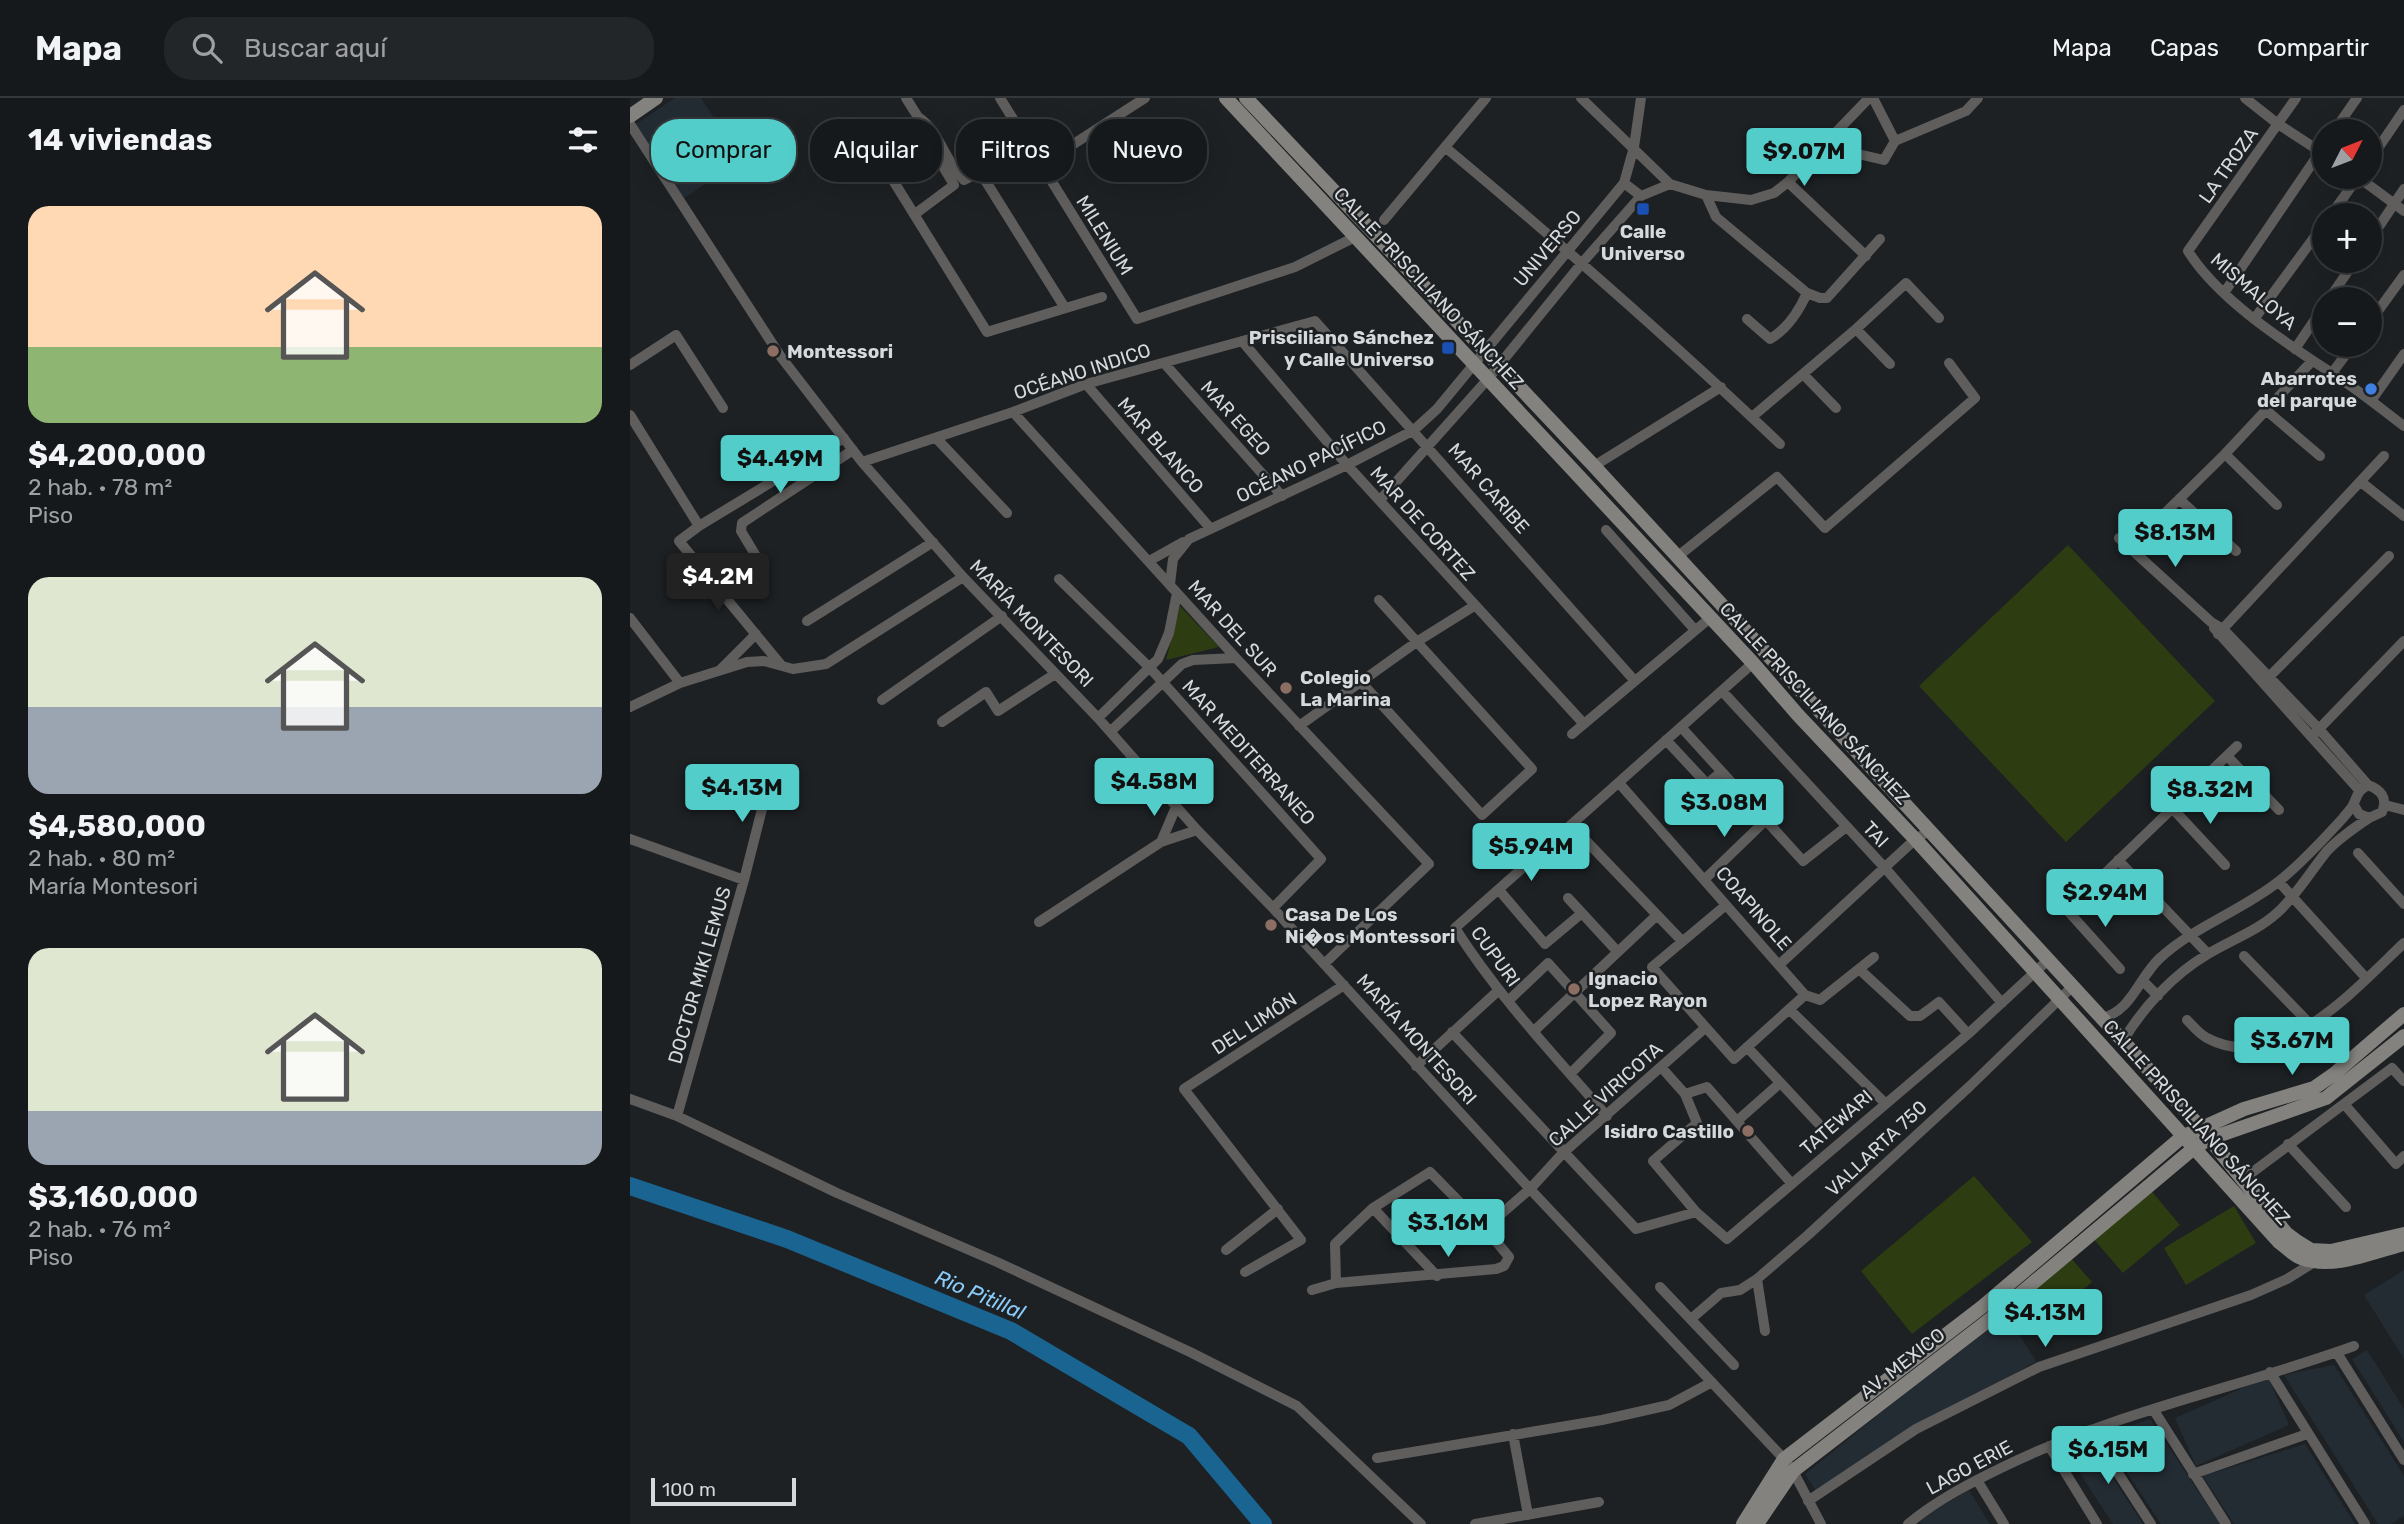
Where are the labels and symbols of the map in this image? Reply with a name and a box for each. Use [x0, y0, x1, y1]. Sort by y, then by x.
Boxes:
north arrow [2312, 119, 2382, 189]
street label: LA TROZA [2194, 123, 2263, 208]
pin: $9.07M [1747, 129, 1861, 188]
street label: CALLE PRISCILIANO SÁNCHEZ [1329, 182, 1529, 394]
street label: MILENIUM [1071, 191, 1138, 279]
marker: Calle Universo [1635, 201, 1651, 217]
street label: UNIVERSO [1509, 205, 1586, 291]
place label: Calle Universo [1601, 220, 1685, 265]
street label: MISMALOYA [2206, 248, 2302, 335]
place label: Prisciliano Sánchez y Calle Universo [1249, 326, 1434, 371]
street label: OCÉANO INDICO [1011, 338, 1154, 404]
place label: Montessori [787, 340, 893, 363]
marker: Prisciliano Sánchez y Calle Universo [1440, 340, 1456, 356]
marker: Montessori [765, 343, 781, 359]
place label: Abarrotes del parque [2257, 367, 2357, 412]
street label: MAR EGEO [1196, 376, 1275, 461]
marker: Abarrotes del parque [2363, 381, 2379, 397]
street label: MAR BLANCO [1113, 393, 1209, 498]
street label: OCÉANO PACÍFICO [1232, 415, 1390, 508]
pin: $4.49M [723, 436, 837, 495]
street label: MAR CARIBE [1443, 439, 1534, 538]
street label: MAR DE CORTEZ [1365, 461, 1480, 585]
pin: $8.13M [2118, 510, 2232, 569]
pin: $4.2M [669, 554, 767, 613]
street label: MARÍA MONTESORI [965, 555, 1098, 692]
street label: MAR DEL SUR [1183, 575, 1282, 681]
street label: CALLE PRISCILIANO SÁNCHEZ [1715, 597, 1915, 809]
place label: Colegio La Marina [1300, 666, 1391, 711]
street label: MAR MEDITERRANEO [1177, 675, 1320, 830]
marker: Colegio La Marina [1278, 680, 1294, 696]
pin: $4.58M [1097, 758, 1211, 818]
pin: $4.13M [685, 764, 799, 824]
pin: $8.32M [2153, 766, 2267, 826]
pin: $3.08M [1667, 780, 1781, 839]
street label: TAI [1858, 816, 1893, 852]
pin: $5.94M [1474, 824, 1588, 883]
street label: COAPINOLE [1711, 862, 1796, 955]
pin: $2.94M [2048, 870, 2162, 929]
street label: DOCTOR MIKI LEMUS [663, 884, 736, 1066]
place label: Casa De Los Ni�os Montessori [1285, 903, 1456, 948]
marker: Casa De Los Ni�os Montessori [1263, 917, 1279, 933]
street label: CUPURI [1466, 922, 1525, 991]
place label: Ignacio Lopez Rayon [1588, 967, 1707, 1012]
street label: MARÍA MONTESORI [1352, 969, 1481, 1110]
marker: Ignacio Lopez Rayon [1566, 981, 1582, 997]
street label: DEL LIMÓN [1208, 987, 1301, 1059]
street label: CALLE PRISCILIANO SÁNCHEZ [2098, 1015, 2295, 1230]
pin: $3.67M [2235, 1018, 2349, 1077]
street label: CALLE VIRICOTA [1544, 1037, 1667, 1151]
street label: TATEWARI [1795, 1085, 1877, 1160]
street label: VALLARTA 750 [1821, 1096, 1932, 1201]
place label: Isidro Castillo [1604, 1120, 1734, 1143]
marker: Isidro Castillo [1740, 1123, 1756, 1139]
pin: $3.16M [1391, 1200, 1505, 1259]
water label: Rio Pitillal [931, 1264, 1030, 1325]
pin: $4.13M [1988, 1290, 2102, 1349]
street label: AV. MEXICO [1855, 1323, 1949, 1404]
pin: $6.15M [2051, 1426, 2165, 1486]
street label: LAGO ERIE [1922, 1435, 2016, 1500]
scale bar [651, 1475, 796, 1507]

